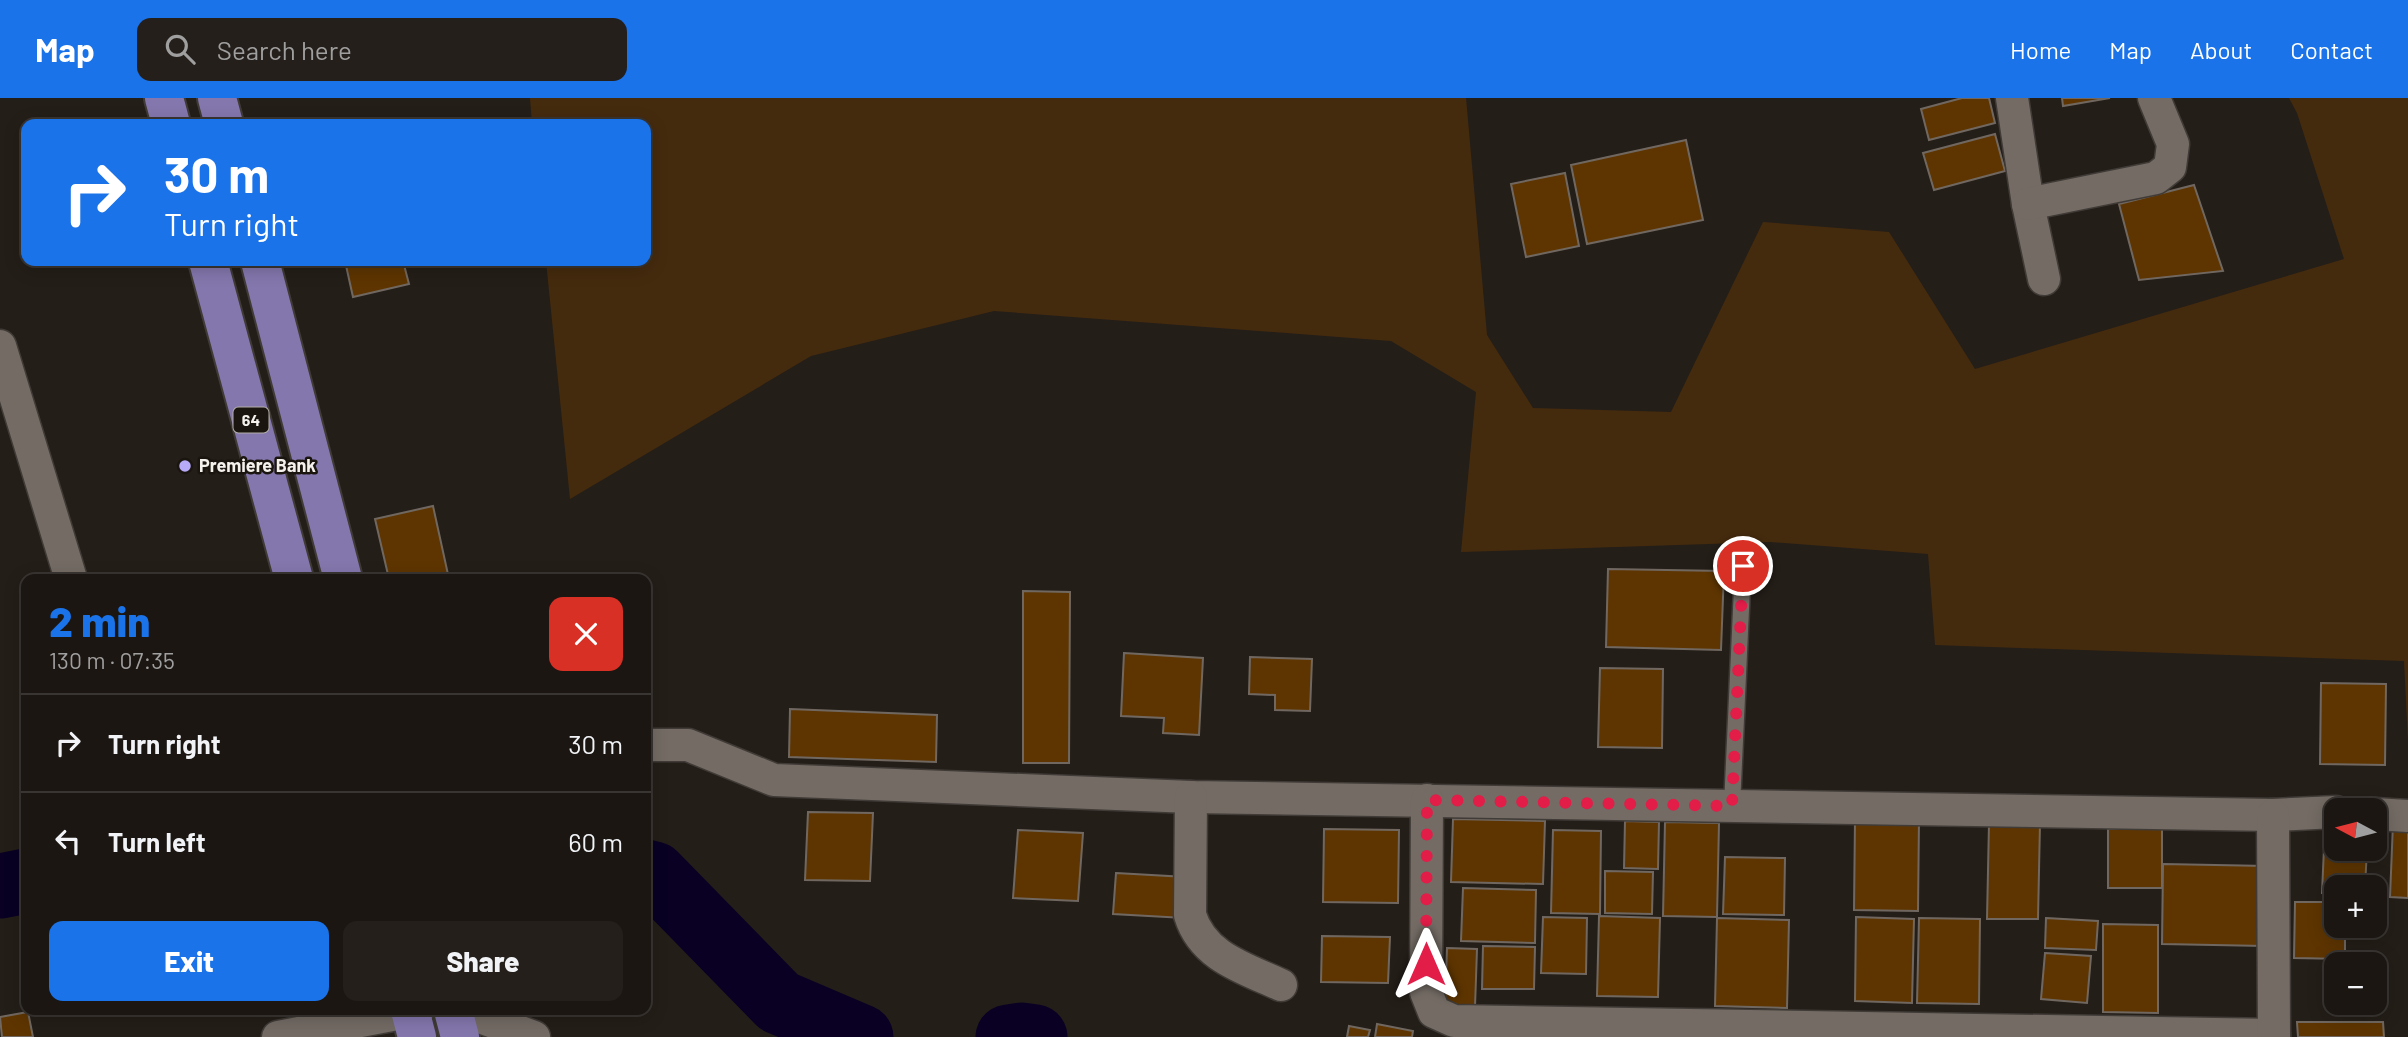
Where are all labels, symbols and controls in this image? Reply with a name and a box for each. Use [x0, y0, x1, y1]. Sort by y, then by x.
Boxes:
search box [137, 18, 627, 81]
text: Map [35, 29, 95, 69]
icon: search [161, 30, 199, 68]
text: Search here [217, 34, 352, 65]
text: Home [2010, 35, 2071, 64]
text: Map [2109, 35, 2152, 64]
text: About [2190, 35, 2252, 64]
text: Contact [2290, 35, 2373, 64]
text: 30 m [164, 144, 269, 203]
icon: right [49, 147, 140, 238]
text: Turn right [164, 204, 299, 242]
road number: 64 [233, 408, 268, 432]
place label: Premiere Bank [199, 454, 316, 476]
marker: Premiere Bank [177, 458, 193, 474]
pin [1713, 536, 1773, 596]
icon: arrive [1724, 547, 1762, 585]
text: 2 min [49, 595, 150, 645]
button: close [549, 597, 623, 671]
text: 130 m · 07:35 [49, 646, 175, 674]
icon: right [49, 724, 87, 762]
text: Turn right [108, 728, 221, 759]
text: 30 m [568, 728, 623, 759]
north arrow [2324, 798, 2387, 861]
map controls [2324, 798, 2387, 1015]
icon: left [49, 822, 87, 860]
text: Turn left [108, 826, 206, 857]
text: 60 m [568, 826, 623, 857]
button: + [2324, 875, 2387, 938]
button: Exit [49, 921, 329, 1001]
button: Share [343, 921, 623, 1001]
position arrow [1389, 927, 1463, 1001]
button: − [2324, 952, 2387, 1015]

